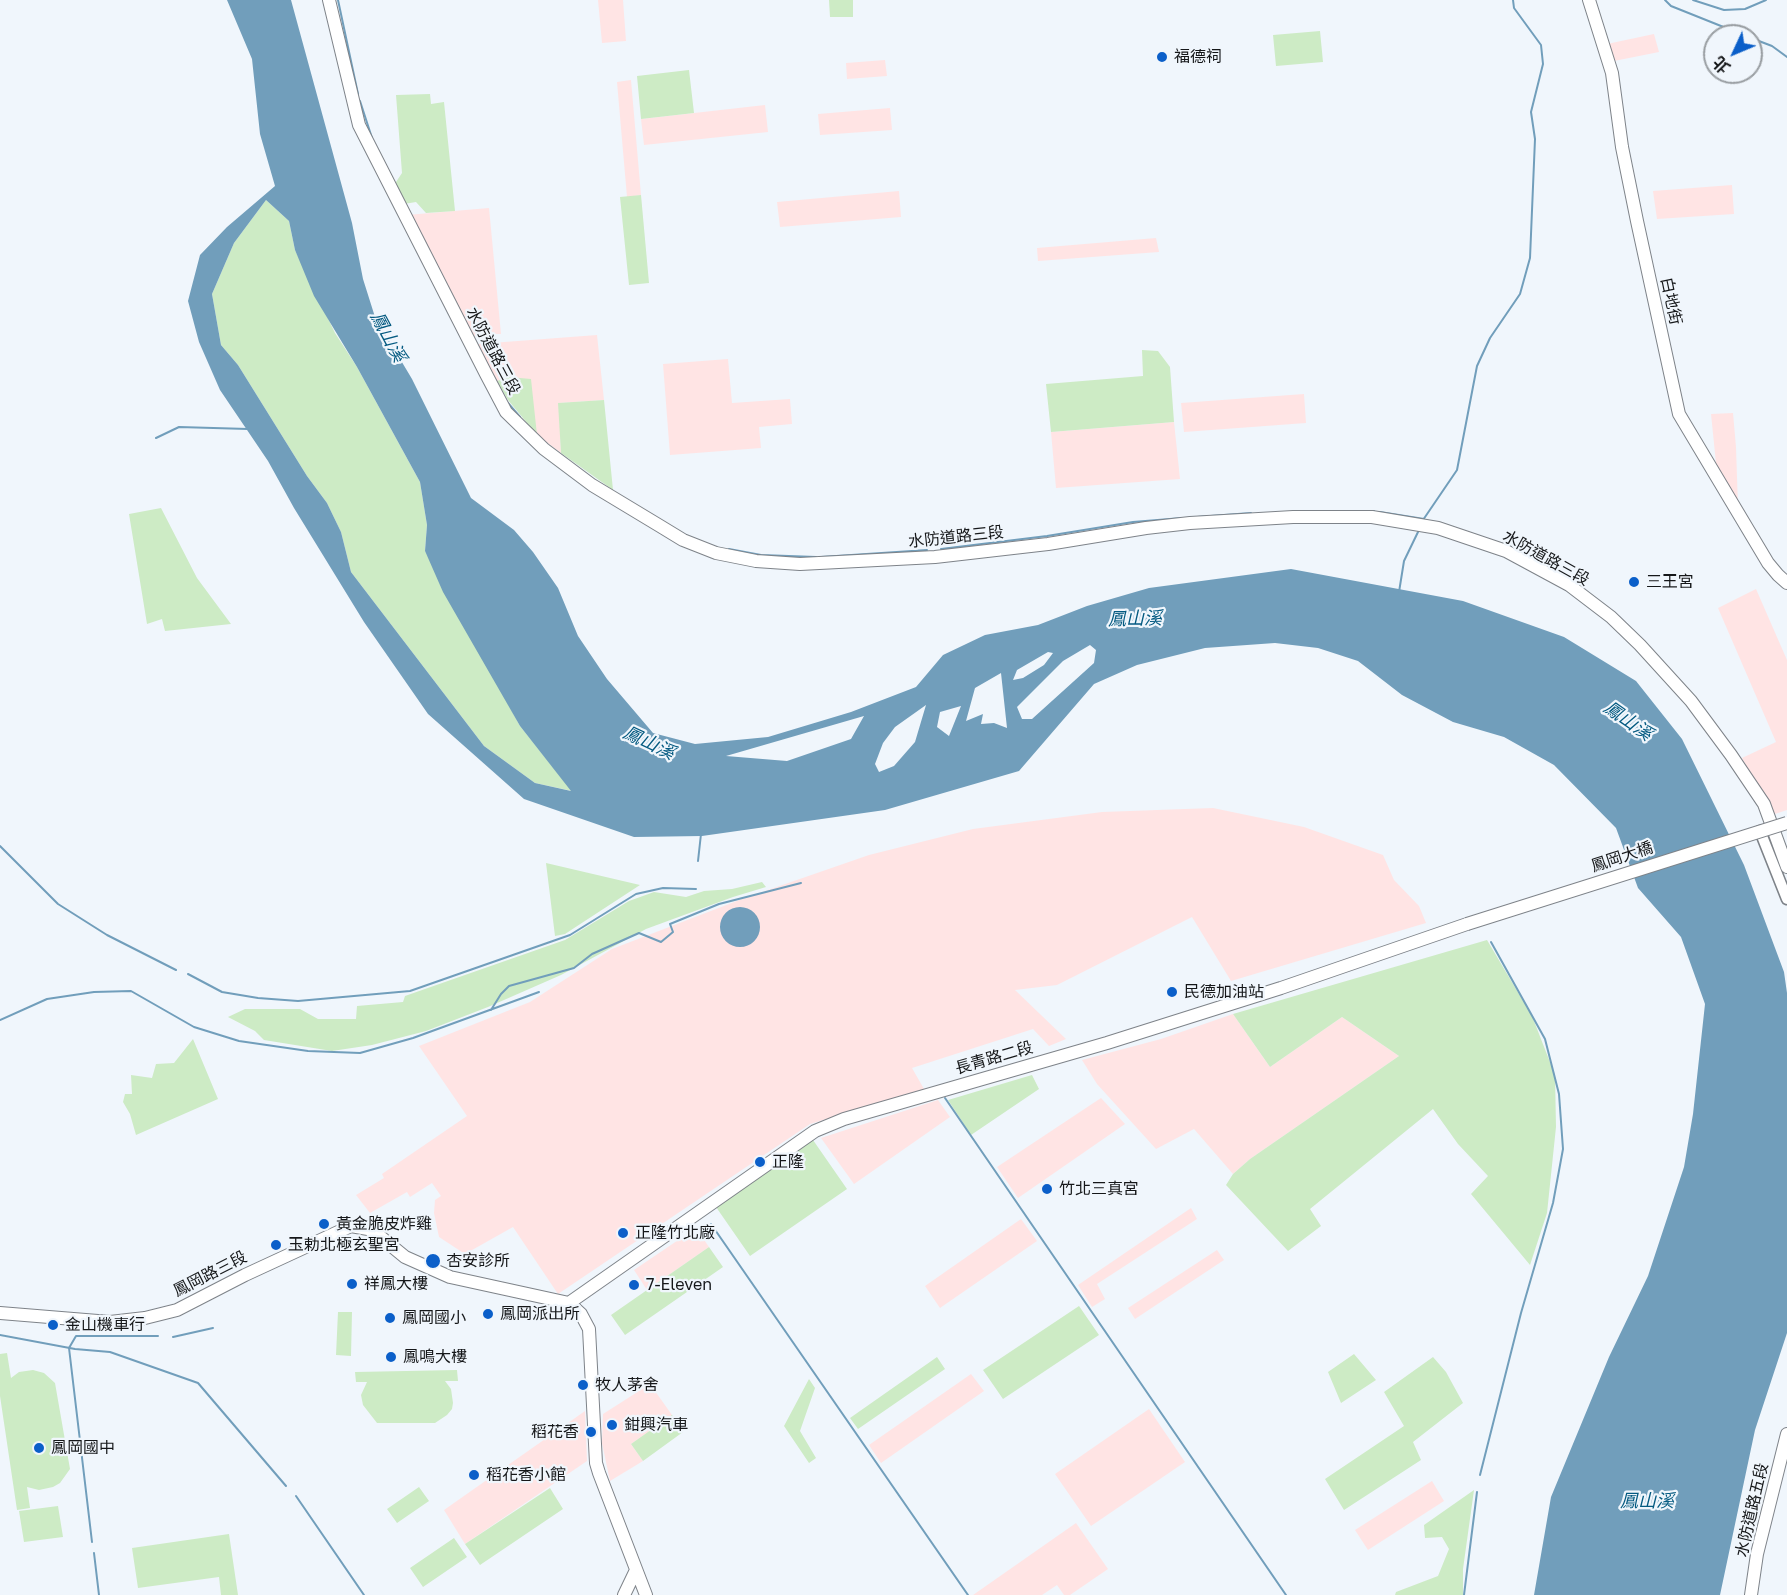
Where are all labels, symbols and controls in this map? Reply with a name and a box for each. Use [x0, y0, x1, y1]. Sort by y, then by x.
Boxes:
north arrow [1703, 24, 1763, 84]
place label: 福德祠 [1174, 47, 1222, 67]
marker: 福德祠 [1155, 50, 1169, 64]
text: 北 [1709, 52, 1734, 78]
street label: 白地街 [1657, 276, 1685, 326]
street label: 水防道路三段 [462, 304, 524, 398]
water label: 鳳山溪 [366, 308, 410, 366]
street label: 水防道路三段 [907, 522, 1005, 552]
street label: 水防道路三段 [1499, 526, 1593, 590]
place label: 三王宮 [1646, 572, 1694, 592]
marker: 三王宮 [1627, 575, 1641, 589]
water label: 鳳山溪 [1108, 608, 1162, 630]
water label: 鳳山溪 [1600, 697, 1656, 745]
water label: 鳳山溪 [620, 722, 678, 764]
street label: 鳳岡大橋 [1589, 838, 1655, 876]
place label: 民德加油站 [1184, 982, 1264, 1002]
marker: 民德加油站 [1165, 985, 1179, 999]
street label: 長青路二段 [953, 1038, 1035, 1078]
place label: 正隆 [772, 1152, 804, 1172]
marker: 正隆 [753, 1155, 767, 1169]
place label: 竹北三真宮 [1059, 1179, 1139, 1199]
marker: 竹北三真宮 [1040, 1182, 1054, 1196]
place label: 黃金脆皮炸雞 [336, 1214, 432, 1234]
marker: 黃金脆皮炸雞 [317, 1217, 331, 1231]
place label: 正隆竹北廠 [635, 1223, 715, 1243]
marker: 正隆竹北廠 [616, 1226, 630, 1240]
place label: 玉勅北極玄聖宮 [288, 1235, 400, 1255]
marker: 玉勅北極玄聖宮 [269, 1238, 283, 1252]
street label: 鳳岡路三段 [170, 1247, 250, 1301]
place label: 杏安診所 [446, 1251, 510, 1271]
marker: 杏安診所 [424, 1252, 442, 1270]
place label: 祥鳳大樓 [364, 1274, 428, 1294]
place label: 7-Eleven [646, 1275, 712, 1295]
marker: 祥鳳大樓 [345, 1277, 359, 1291]
marker: 7-Eleven [627, 1278, 641, 1292]
place label: 鳳岡派出所 [500, 1304, 580, 1324]
marker: 鳳岡派出所 [481, 1307, 495, 1321]
place label: 鳳岡國小 [402, 1308, 466, 1328]
marker: 鳳岡國小 [383, 1311, 397, 1325]
place label: 金山機車行 [65, 1315, 145, 1335]
marker: 金山機車行 [46, 1318, 60, 1332]
place label: 鳳鳴大樓 [403, 1347, 467, 1367]
marker: 鳳鳴大樓 [384, 1350, 398, 1364]
place label: 牧人茅舍 [595, 1375, 659, 1395]
marker: 牧人茅舍 [576, 1378, 590, 1392]
place label: 鉗興汽車 [624, 1415, 688, 1435]
marker: 鉗興汽車 [605, 1418, 619, 1432]
place label: 稻花香 [531, 1422, 579, 1442]
marker: 稻花香 [584, 1425, 598, 1439]
place label: 鳳岡國中 [51, 1438, 115, 1458]
marker: 鳳岡國中 [32, 1441, 46, 1455]
street label: 水防道路五段 [1732, 1461, 1772, 1559]
place label: 稻花香小館 [486, 1465, 566, 1485]
marker: 稻花香小館 [467, 1468, 481, 1482]
water label: 鳳山溪 [1620, 1490, 1674, 1512]

